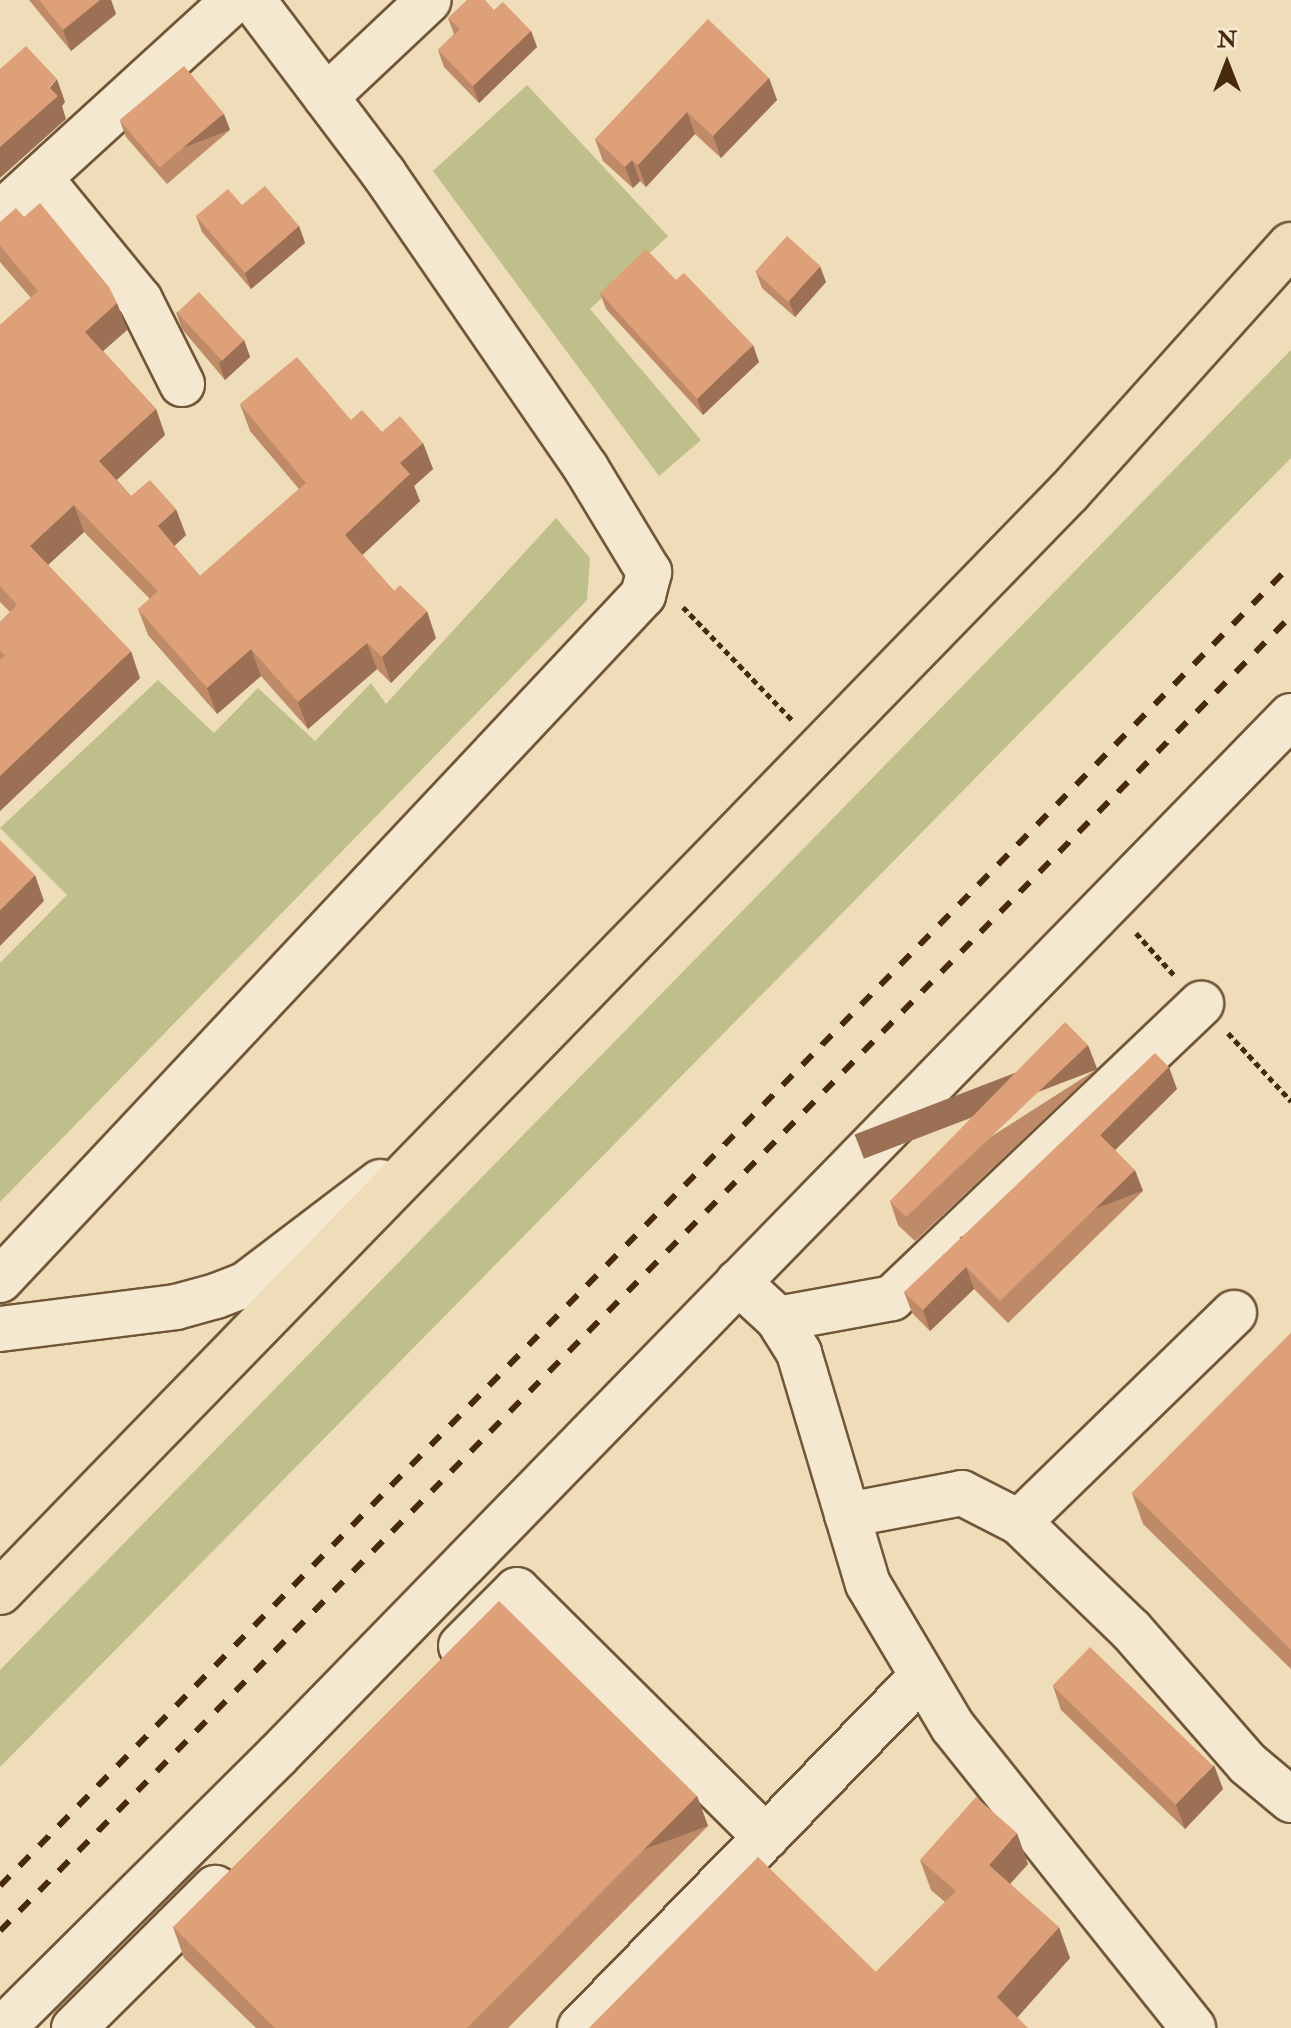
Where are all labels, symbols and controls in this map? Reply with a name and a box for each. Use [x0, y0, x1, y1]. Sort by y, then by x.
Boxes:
north arrow [1187, 24, 1267, 104]
text: N [1217, 26, 1237, 54]

